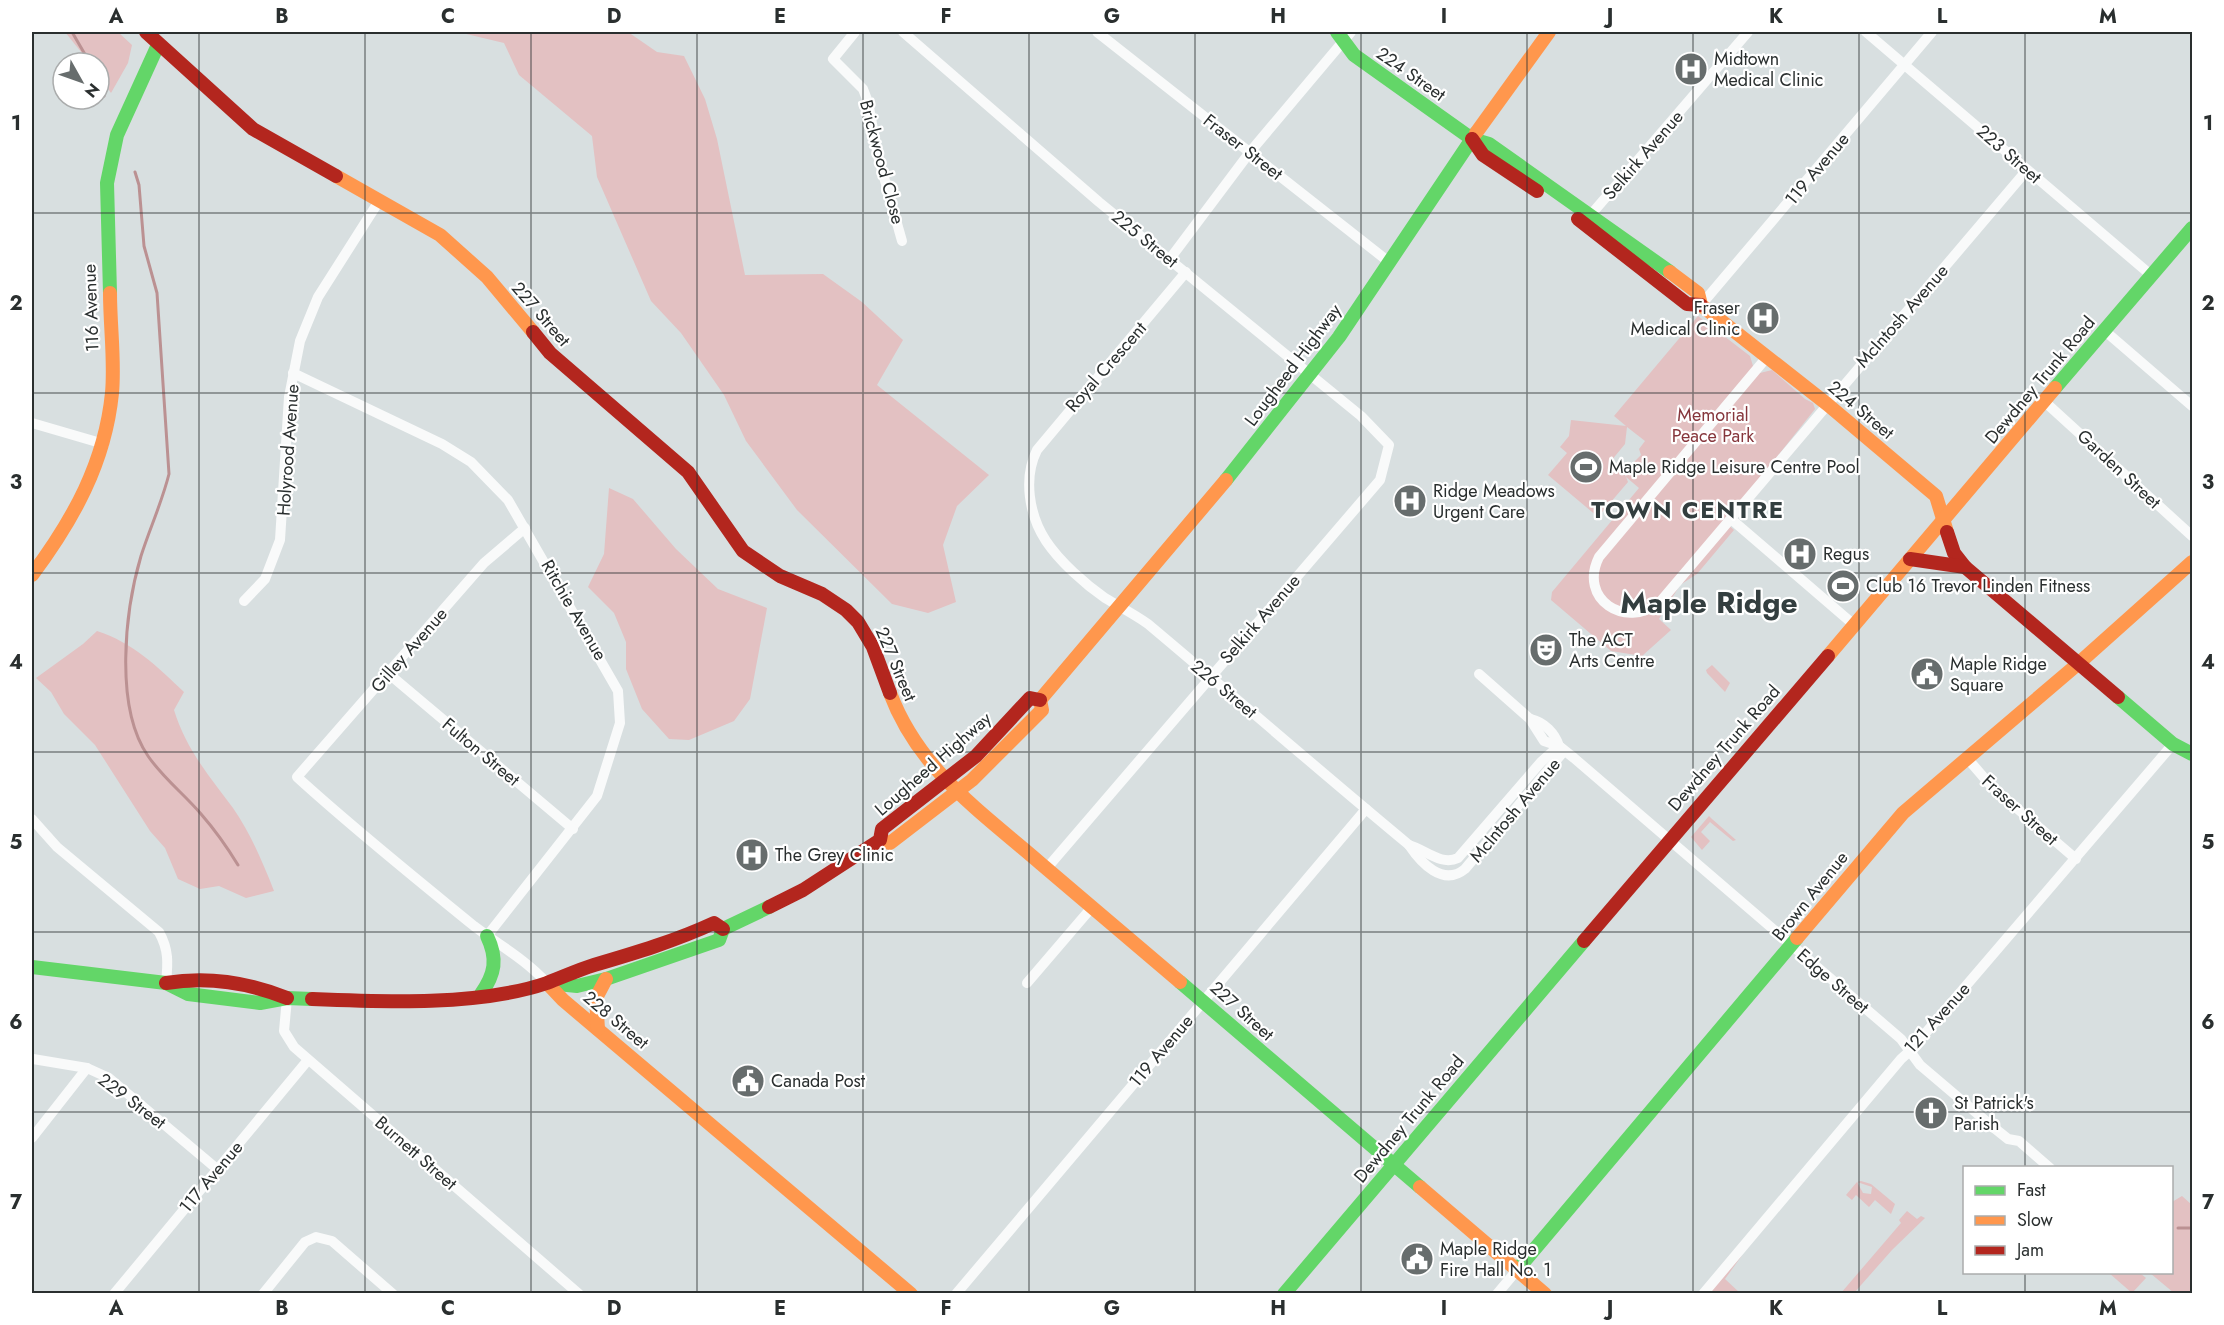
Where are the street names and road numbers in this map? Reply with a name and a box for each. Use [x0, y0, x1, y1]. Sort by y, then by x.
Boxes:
street label: 224 Street [1371, 41, 1452, 108]
street label: Brickwood Close [853, 97, 911, 227]
street label: Selkirk Avenue [1597, 104, 1689, 206]
street label: Fraser Street [1198, 108, 1289, 187]
street label: 223 Street [1971, 118, 2048, 190]
street label: 119 Avenue [1779, 127, 1855, 211]
street label: 225 Street [1106, 204, 1184, 274]
street label: McIntosh Avenue [1850, 259, 1954, 373]
street label: 116 Avenue [76, 264, 106, 352]
street label: 227 Street [506, 276, 577, 353]
street label: Lougheed Highway [1238, 298, 1348, 432]
street label: Dewdney Trunk Road [1979, 310, 2101, 450]
street label: Royal Crescent [1059, 316, 1153, 418]
street label: 224 Street [1822, 375, 1900, 446]
street label: Holyrood Avenue [270, 383, 306, 517]
street label: Garden Street [2071, 423, 2167, 515]
street label: Ritchie Avenue [535, 555, 613, 665]
street label: Selkirk Avenue [1214, 568, 1306, 670]
street label: Gilley Avenue [365, 602, 453, 698]
street label: 227 Street [869, 623, 924, 706]
street label: 226 Street [1185, 654, 1263, 725]
street label: Dewdney Trunk Road [1662, 679, 1786, 817]
street label: Lougheed Highway [869, 706, 997, 822]
street label: Fulton Street [437, 712, 526, 793]
street label: McIntosh Avenue [1463, 752, 1567, 868]
street label: Fraser Street [1976, 769, 2064, 852]
street label: Brown Avenue [1766, 846, 1854, 946]
street label: Edge Street [1791, 942, 1875, 1020]
street label: 227 Street [1204, 975, 1280, 1047]
street label: 121 Avenue [1898, 977, 1976, 1059]
street label: 228 Street [578, 985, 655, 1056]
street label: 119 Avenue [1123, 1009, 1199, 1093]
street label: Dewdney Trunk Road [1348, 1049, 1470, 1189]
street label: 229 Street [93, 1067, 172, 1136]
street label: Burnett Street [369, 1110, 463, 1197]
street label: 117 Avenue [173, 1135, 249, 1219]

